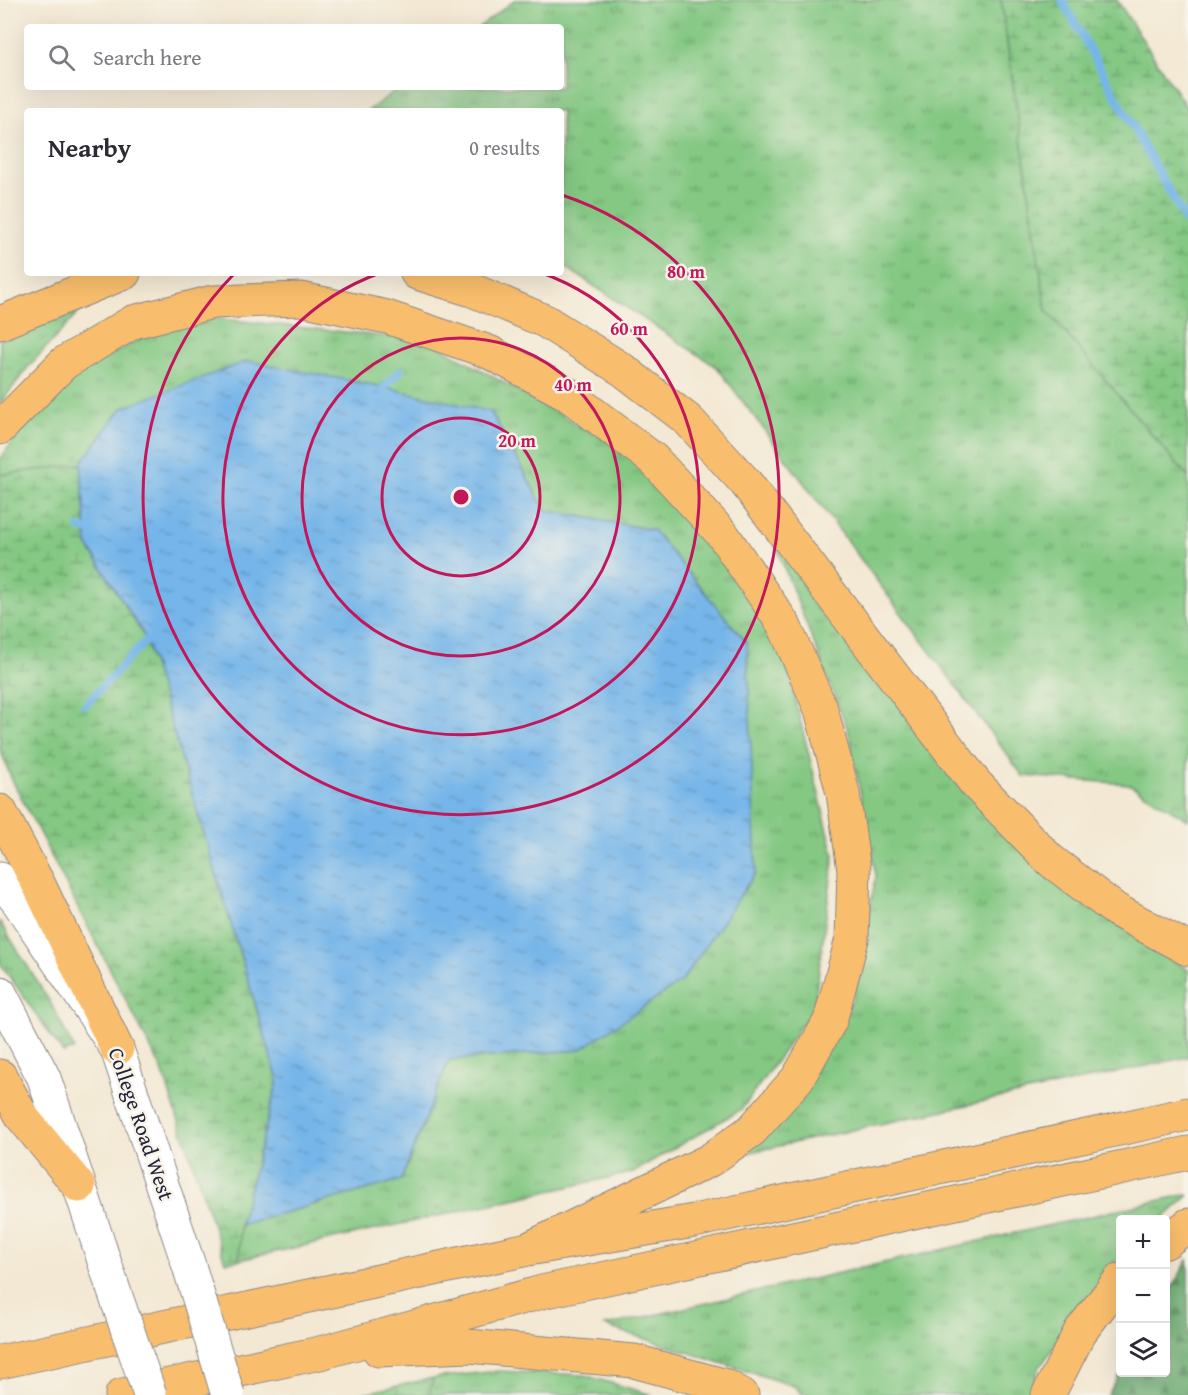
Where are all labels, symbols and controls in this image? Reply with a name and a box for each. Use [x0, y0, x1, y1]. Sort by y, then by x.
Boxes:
search box [24, 24, 564, 90]
icon: search [45, 41, 78, 74]
text: Search here [93, 41, 202, 73]
text: Nearby [48, 128, 131, 167]
text: 0 results [469, 133, 540, 162]
text: 80 m [667, 258, 706, 285]
text: 60 m [610, 315, 649, 342]
text: 40 m [554, 371, 593, 398]
text: 20 m [498, 427, 537, 454]
centre of rings [451, 487, 471, 507]
street label: College Road West [101, 1043, 182, 1205]
map controls [1116, 1215, 1170, 1377]
button: + [1116, 1215, 1170, 1269]
button: − [1116, 1269, 1170, 1323]
button: layers [1116, 1323, 1170, 1377]

